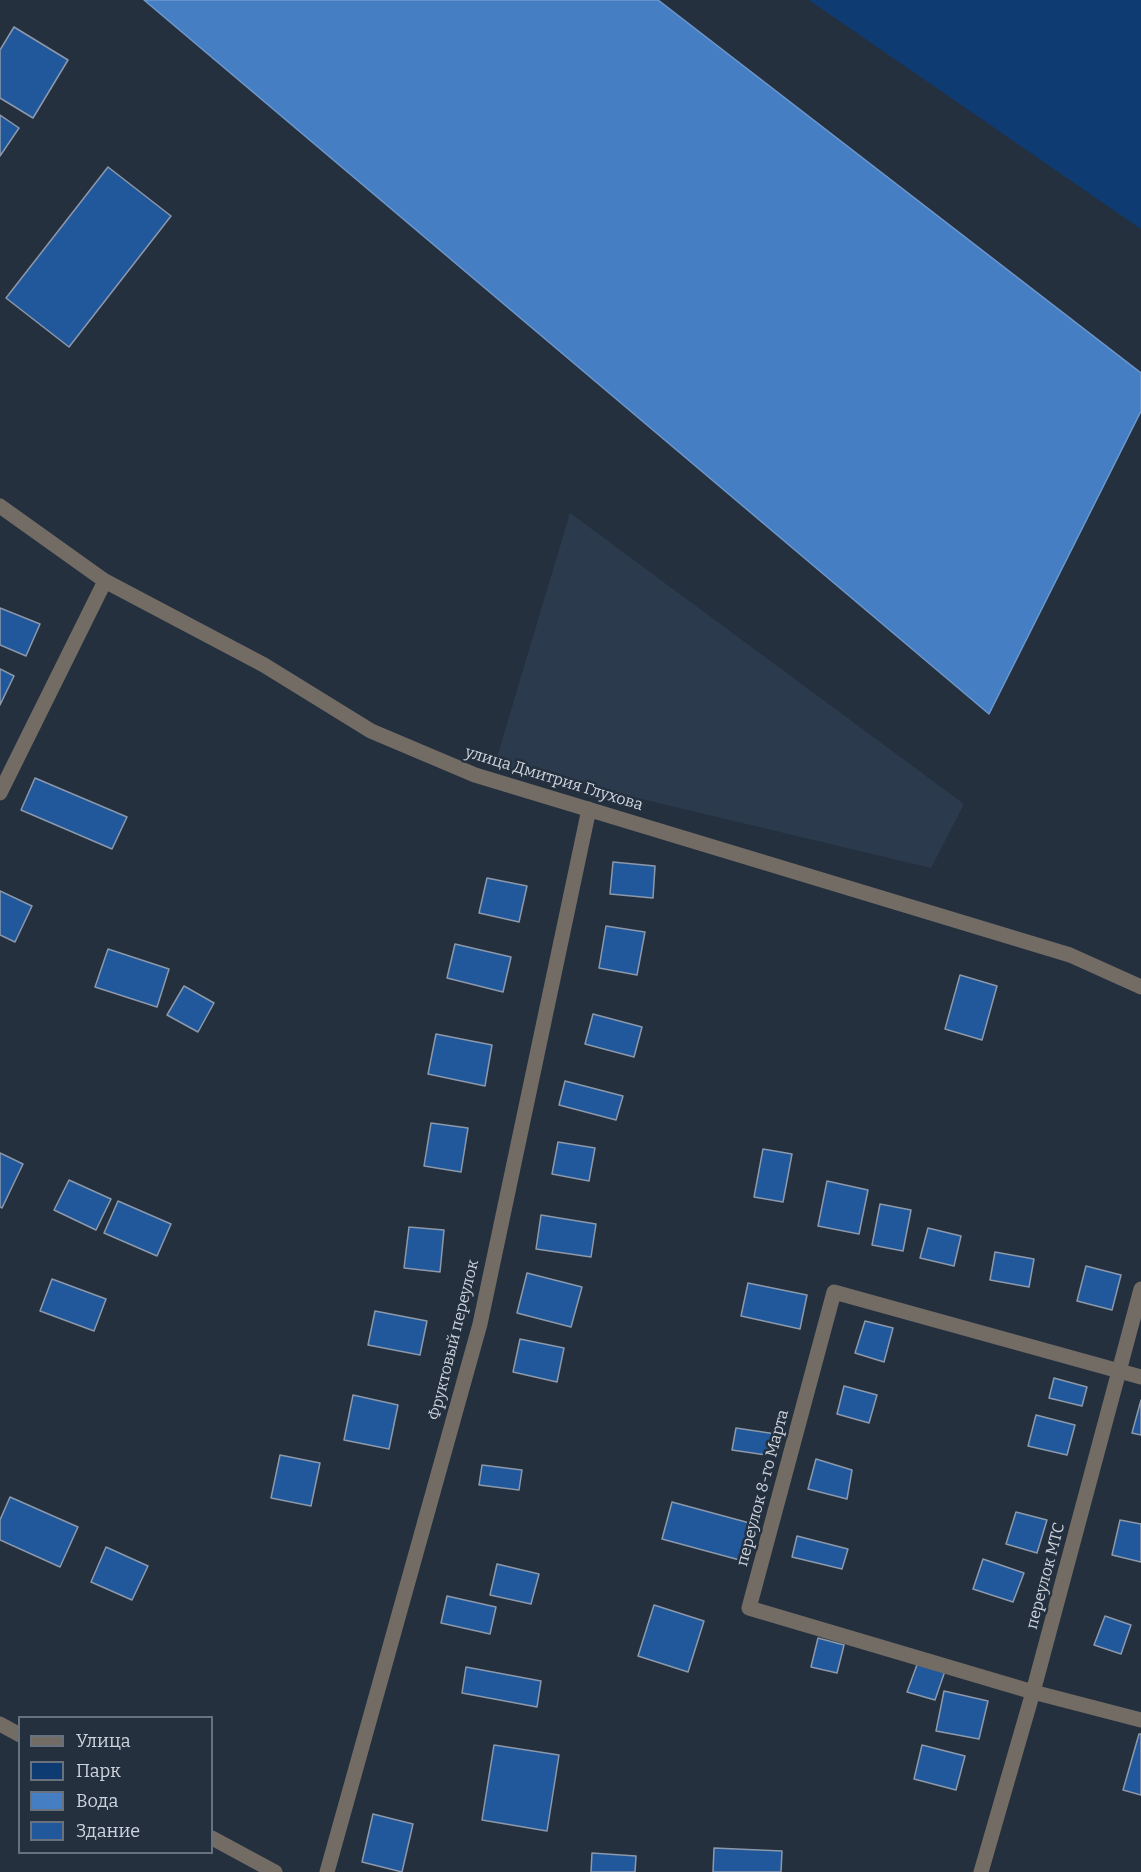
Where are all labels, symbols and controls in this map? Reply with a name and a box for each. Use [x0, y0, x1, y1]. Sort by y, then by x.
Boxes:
street label: улица Дмитрия Глухова [463, 743, 645, 815]
street label: Фруктовый переулок [425, 1258, 483, 1422]
street label: переулок 8-го Марта [733, 1408, 793, 1568]
street label: переулок МТС [1023, 1521, 1069, 1631]
legend [18, 1716, 213, 1854]
text: Улица [76, 1730, 131, 1752]
text: Парк [76, 1760, 121, 1782]
text: Вода [76, 1790, 118, 1812]
text: Здание [76, 1820, 140, 1842]

